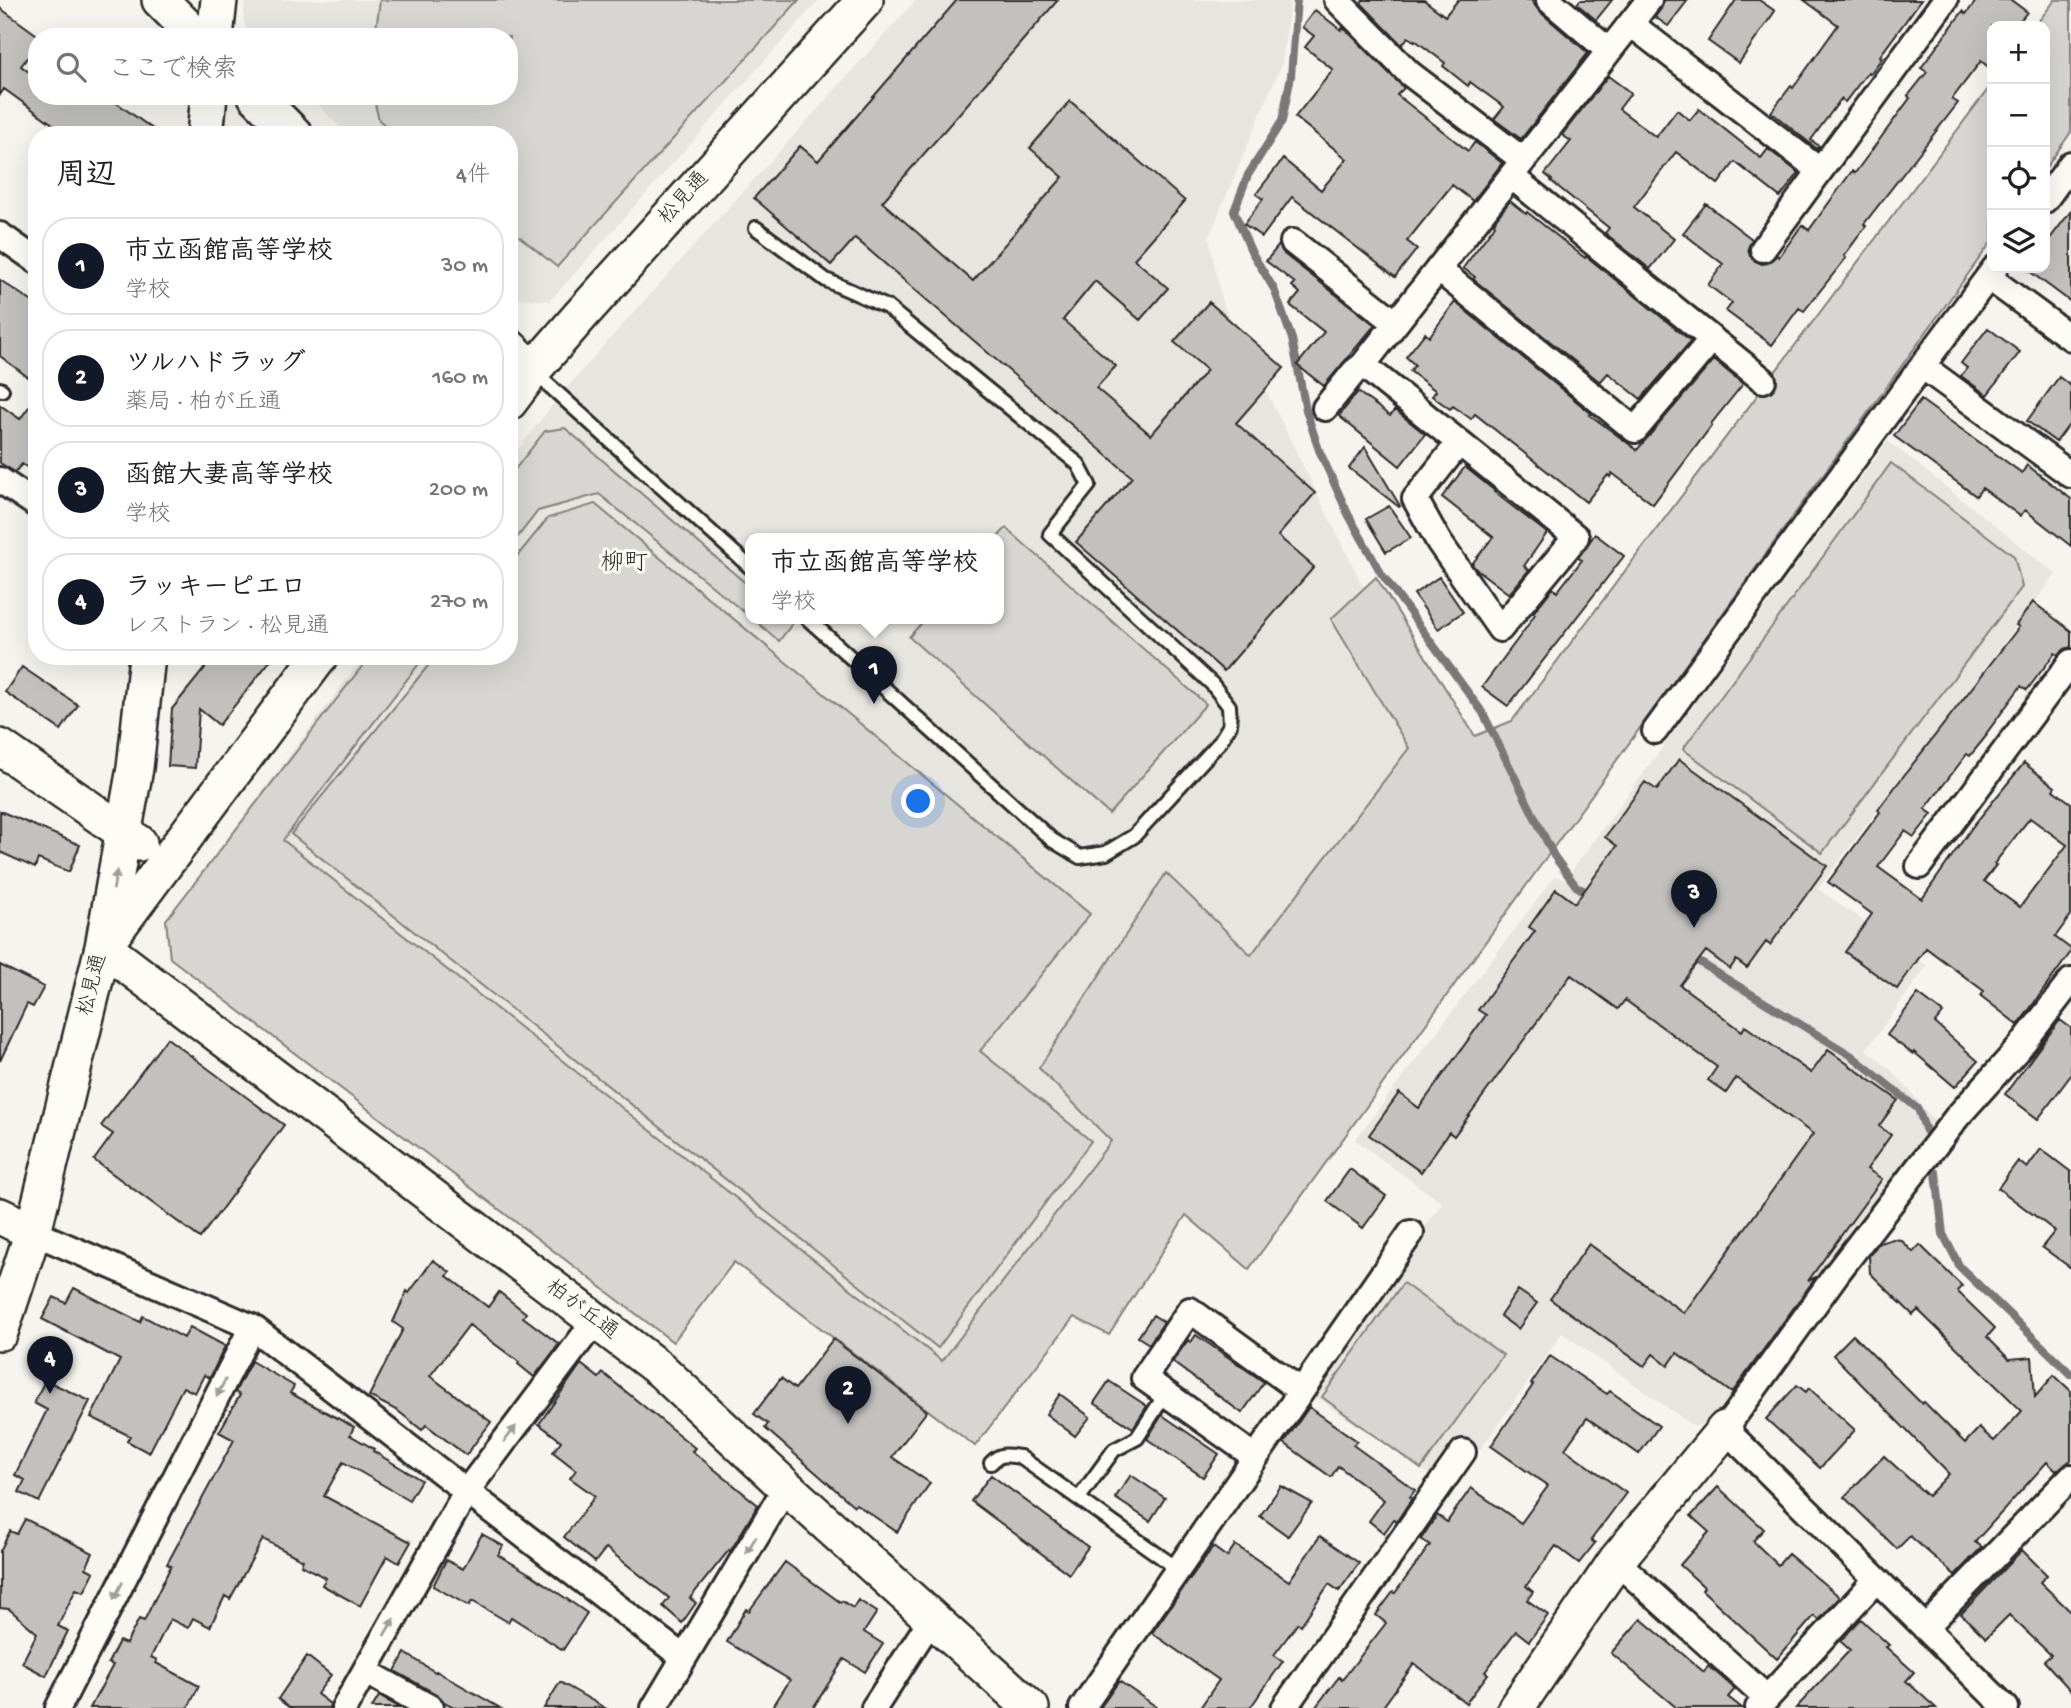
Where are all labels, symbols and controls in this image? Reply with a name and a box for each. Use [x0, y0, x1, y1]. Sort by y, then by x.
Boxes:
map controls [1987, 21, 2050, 273]
button: + [1987, 21, 2050, 84]
search box [28, 28, 518, 105]
icon: search [52, 48, 90, 86]
text: ここで検索 [108, 56, 238, 87]
button: − [1987, 84, 2050, 147]
button: locate [1987, 147, 2050, 210]
text: 周辺 [56, 160, 116, 195]
text: 4件 [456, 163, 490, 190]
street label: 松見通 [654, 167, 715, 231]
button: layers [1987, 210, 2050, 273]
text: 市立函館高等学校 [125, 238, 333, 269]
text: 1 [76, 253, 86, 280]
text: 30 m [441, 253, 488, 280]
text: 学校 [125, 278, 171, 305]
text: ツルハドラッグ [125, 350, 305, 381]
text: 2 [75, 365, 87, 392]
text: 160 m [432, 365, 488, 392]
text: 薬局 · 柏が丘通 [125, 390, 281, 417]
text: 函館大妻高等学校 [125, 462, 333, 493]
text: 3 [75, 477, 87, 504]
text: 200 m [429, 477, 488, 504]
text: 学校 [125, 502, 171, 529]
popup [745, 533, 1004, 624]
district label: 柳町 [600, 550, 648, 579]
text: 市立函館高等学校 [770, 550, 979, 581]
text: ラッキーピエロ [125, 574, 306, 605]
text: 4 [76, 589, 86, 616]
text: 270 m [430, 589, 488, 616]
text: 学校 [770, 590, 816, 617]
text: レストラン · 松見通 [125, 614, 329, 641]
pin: 1 [851, 646, 897, 704]
your location [901, 784, 935, 818]
one-way arrow [110, 869, 121, 891]
pin: 3 [1671, 870, 1717, 928]
street label: 松見通 [73, 951, 114, 1019]
street label: 柏が丘通 [540, 1275, 623, 1346]
pin: 4 [27, 1336, 73, 1394]
pin: 2 [825, 1366, 871, 1424]
one-way arrow [215, 1378, 227, 1398]
one-way arrow [502, 1426, 517, 1444]
one-way arrow [745, 1536, 757, 1555]
one-way arrow [112, 1581, 123, 1601]
one-way arrow [383, 1617, 395, 1637]

